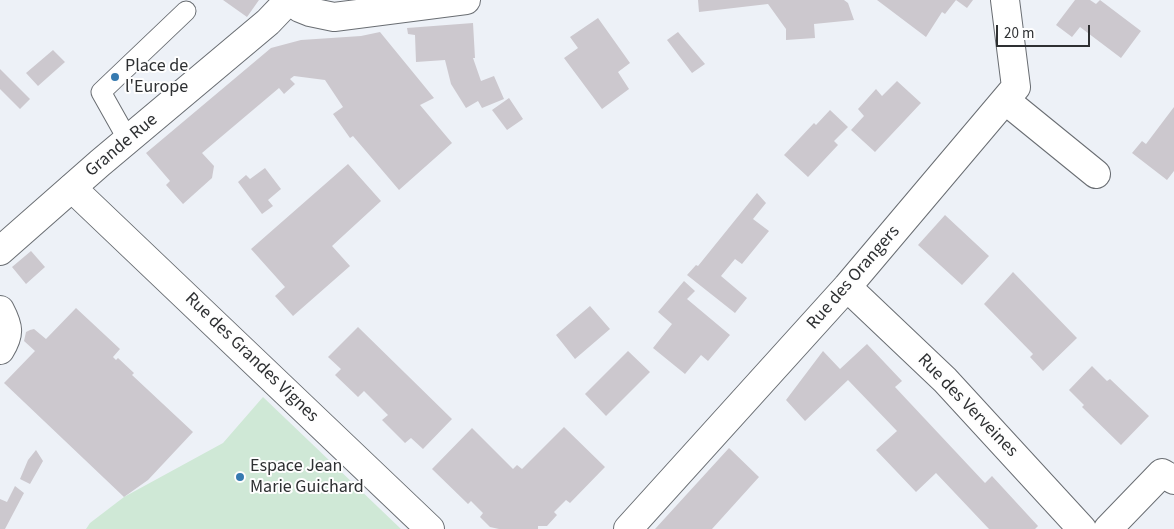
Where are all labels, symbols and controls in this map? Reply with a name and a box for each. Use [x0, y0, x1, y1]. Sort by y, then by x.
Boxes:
scale bar [999, 15, 1093, 47]
text: 20 m [1004, 23, 1034, 44]
place label: Place de l'Europe [125, 56, 188, 98]
marker: Place de l'Europe [109, 71, 121, 83]
street label: Grande Rue [82, 110, 162, 182]
street label: Rue des Orangers [803, 222, 905, 334]
street label: Rue des Grandes Vignes [180, 289, 322, 427]
street label: Rue des Verveines [912, 350, 1022, 462]
place label: Espace Jean Marie Guichard [250, 456, 364, 498]
marker: Espace Jean Marie Guichard [234, 471, 246, 483]

